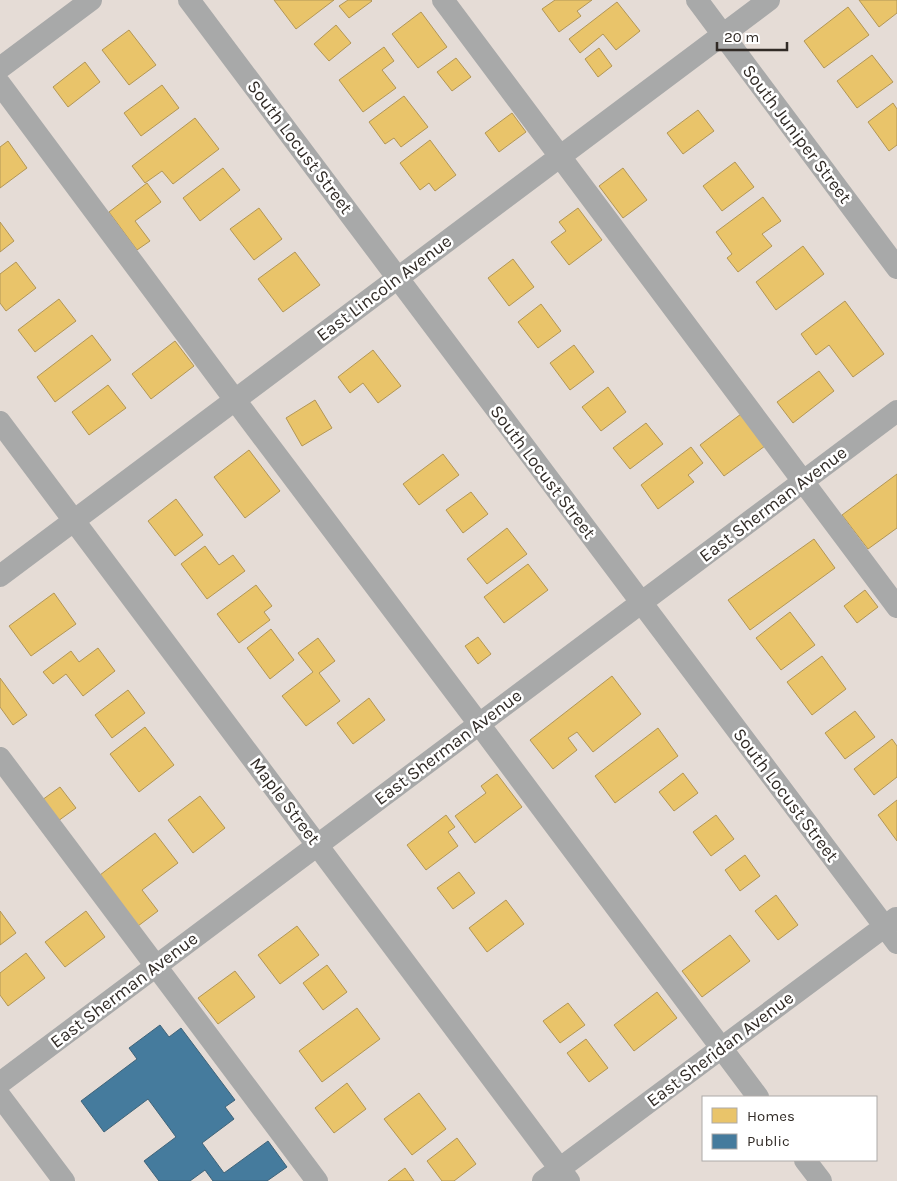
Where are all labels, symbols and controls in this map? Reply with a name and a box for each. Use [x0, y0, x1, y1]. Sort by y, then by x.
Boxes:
scale bar [717, 20, 787, 52]
text: 20 m [724, 28, 759, 46]
street label: South Juniper Street [738, 60, 856, 208]
street label: South Locust Street [243, 76, 358, 218]
street label: East Lincoln Avenue [312, 230, 456, 346]
street label: South Locust Street [486, 401, 601, 543]
street label: East Sherman Avenue [695, 441, 851, 567]
street label: East Sherman Avenue [370, 684, 526, 810]
street label: South Locust Street [729, 724, 844, 866]
street label: Maple Street [245, 753, 325, 849]
street label: East Sherman Avenue [46, 927, 202, 1053]
street label: East Sheridan Avenue [642, 987, 798, 1111]
legend [702, 1096, 877, 1161]
text: Homes [747, 1107, 795, 1125]
text: Public [747, 1132, 790, 1150]

